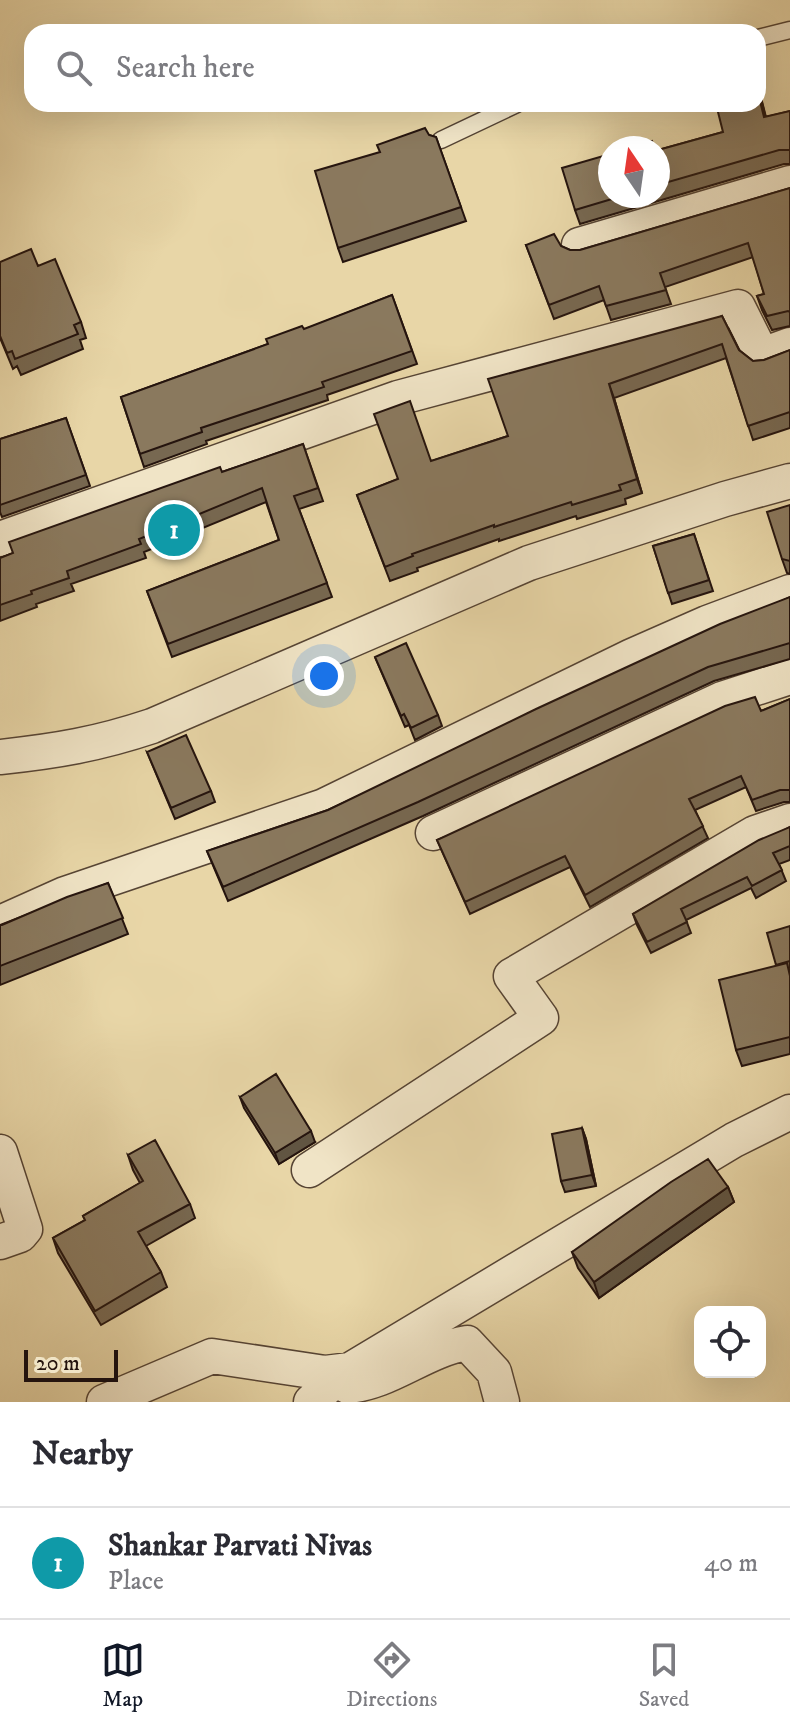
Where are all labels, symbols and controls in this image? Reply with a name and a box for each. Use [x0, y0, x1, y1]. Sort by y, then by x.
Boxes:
search box [24, 24, 766, 112]
icon: search [52, 46, 96, 90]
text: Search here [116, 50, 255, 87]
north arrow [598, 136, 670, 208]
pin: 1 [148, 500, 200, 560]
your location [304, 656, 344, 696]
map controls [694, 1306, 766, 1378]
button: locate [694, 1306, 766, 1378]
scale bar [24, 1346, 118, 1382]
text: 20 m [36, 1350, 80, 1377]
text: Nearby [32, 1433, 133, 1475]
text: Shankar Parvati Nivas [108, 1528, 372, 1565]
text: 1 [53, 1547, 63, 1580]
text: 40 m [704, 1547, 758, 1580]
text: Place [108, 1565, 164, 1598]
tab: Map [101, 1638, 145, 1713]
tab: Directions [346, 1638, 437, 1713]
tab: Saved [639, 1638, 689, 1713]

